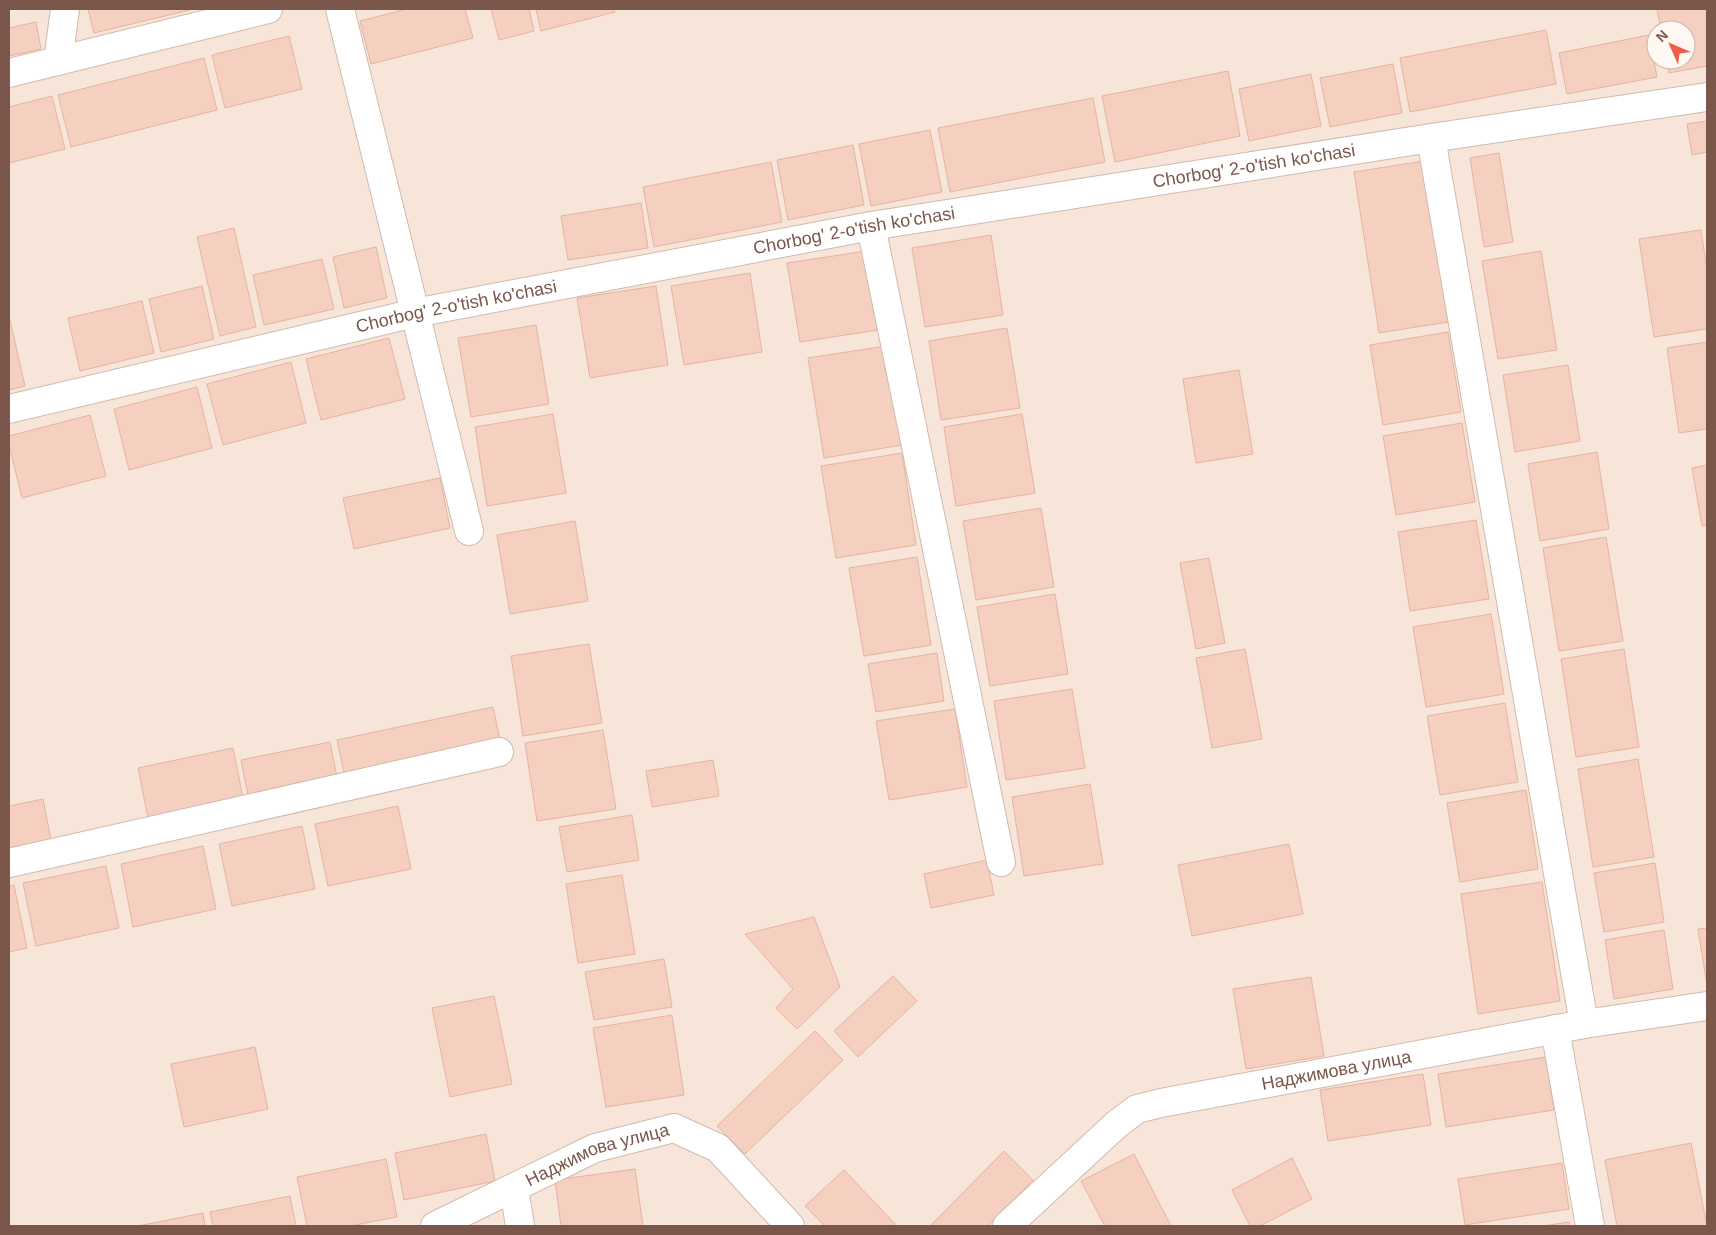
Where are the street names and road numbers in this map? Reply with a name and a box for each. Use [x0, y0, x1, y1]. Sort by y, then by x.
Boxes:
street label: Chorbog' 2-o'tish ko'chasi [1151, 140, 1356, 192]
street label: Chorbog' 2-o'tish ko'chasi [752, 203, 956, 258]
street label: Chorbog' 2-o'tish ko'chasi [354, 276, 558, 337]
street label: Наджимова улица [1260, 1046, 1414, 1094]
street label: Наджимова улица [522, 1119, 672, 1190]

